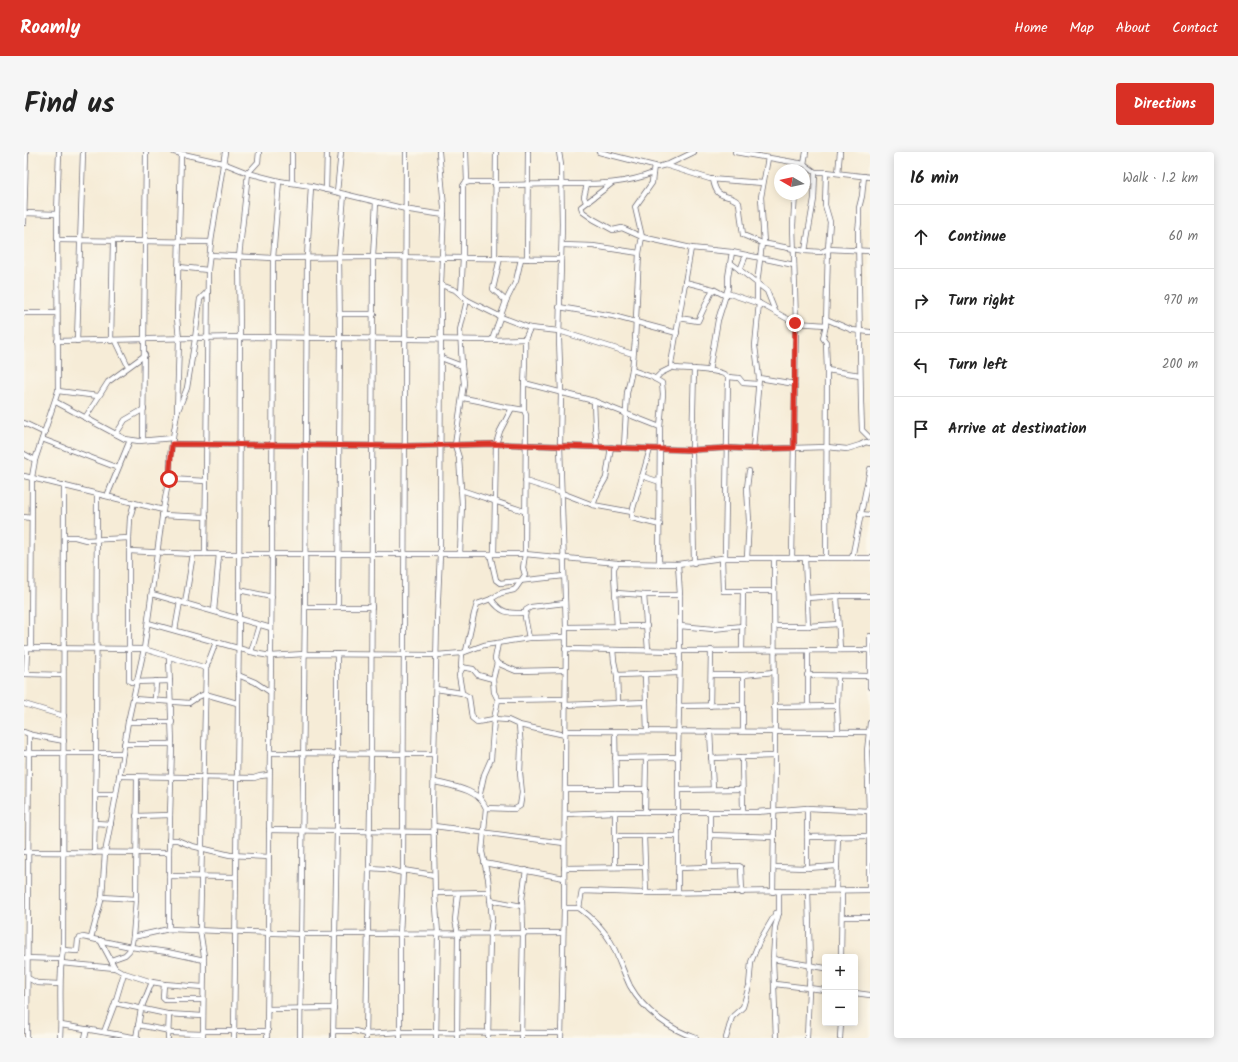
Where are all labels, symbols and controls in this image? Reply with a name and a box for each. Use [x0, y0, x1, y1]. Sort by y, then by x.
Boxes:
text: Roamly [20, 13, 80, 43]
text: Home [1014, 17, 1048, 39]
text: Map [1070, 17, 1094, 39]
text: About [1116, 17, 1150, 39]
text: Contact [1172, 17, 1218, 39]
text: Find us [24, 82, 115, 127]
button: Directions [1116, 83, 1214, 125]
north arrow [774, 164, 810, 200]
text: 16 min [910, 165, 959, 192]
text: Walk · 1.2 km [1123, 168, 1198, 189]
text: Continue [948, 225, 1006, 249]
icon: ahead [910, 226, 932, 248]
text: 60 m [1169, 226, 1198, 247]
text: Turn right [948, 289, 1015, 313]
icon: right [910, 290, 932, 312]
text: 970 m [1164, 290, 1198, 311]
route end [786, 314, 804, 332]
text: Turn left [948, 353, 1008, 377]
icon: left [910, 354, 932, 376]
text: 200 m [1162, 354, 1198, 375]
text: Arrive at destination [948, 417, 1087, 441]
icon: arrive [910, 418, 932, 440]
route start [160, 470, 178, 488]
map controls [822, 954, 858, 1026]
button: + [822, 954, 858, 990]
button: − [822, 990, 858, 1026]

